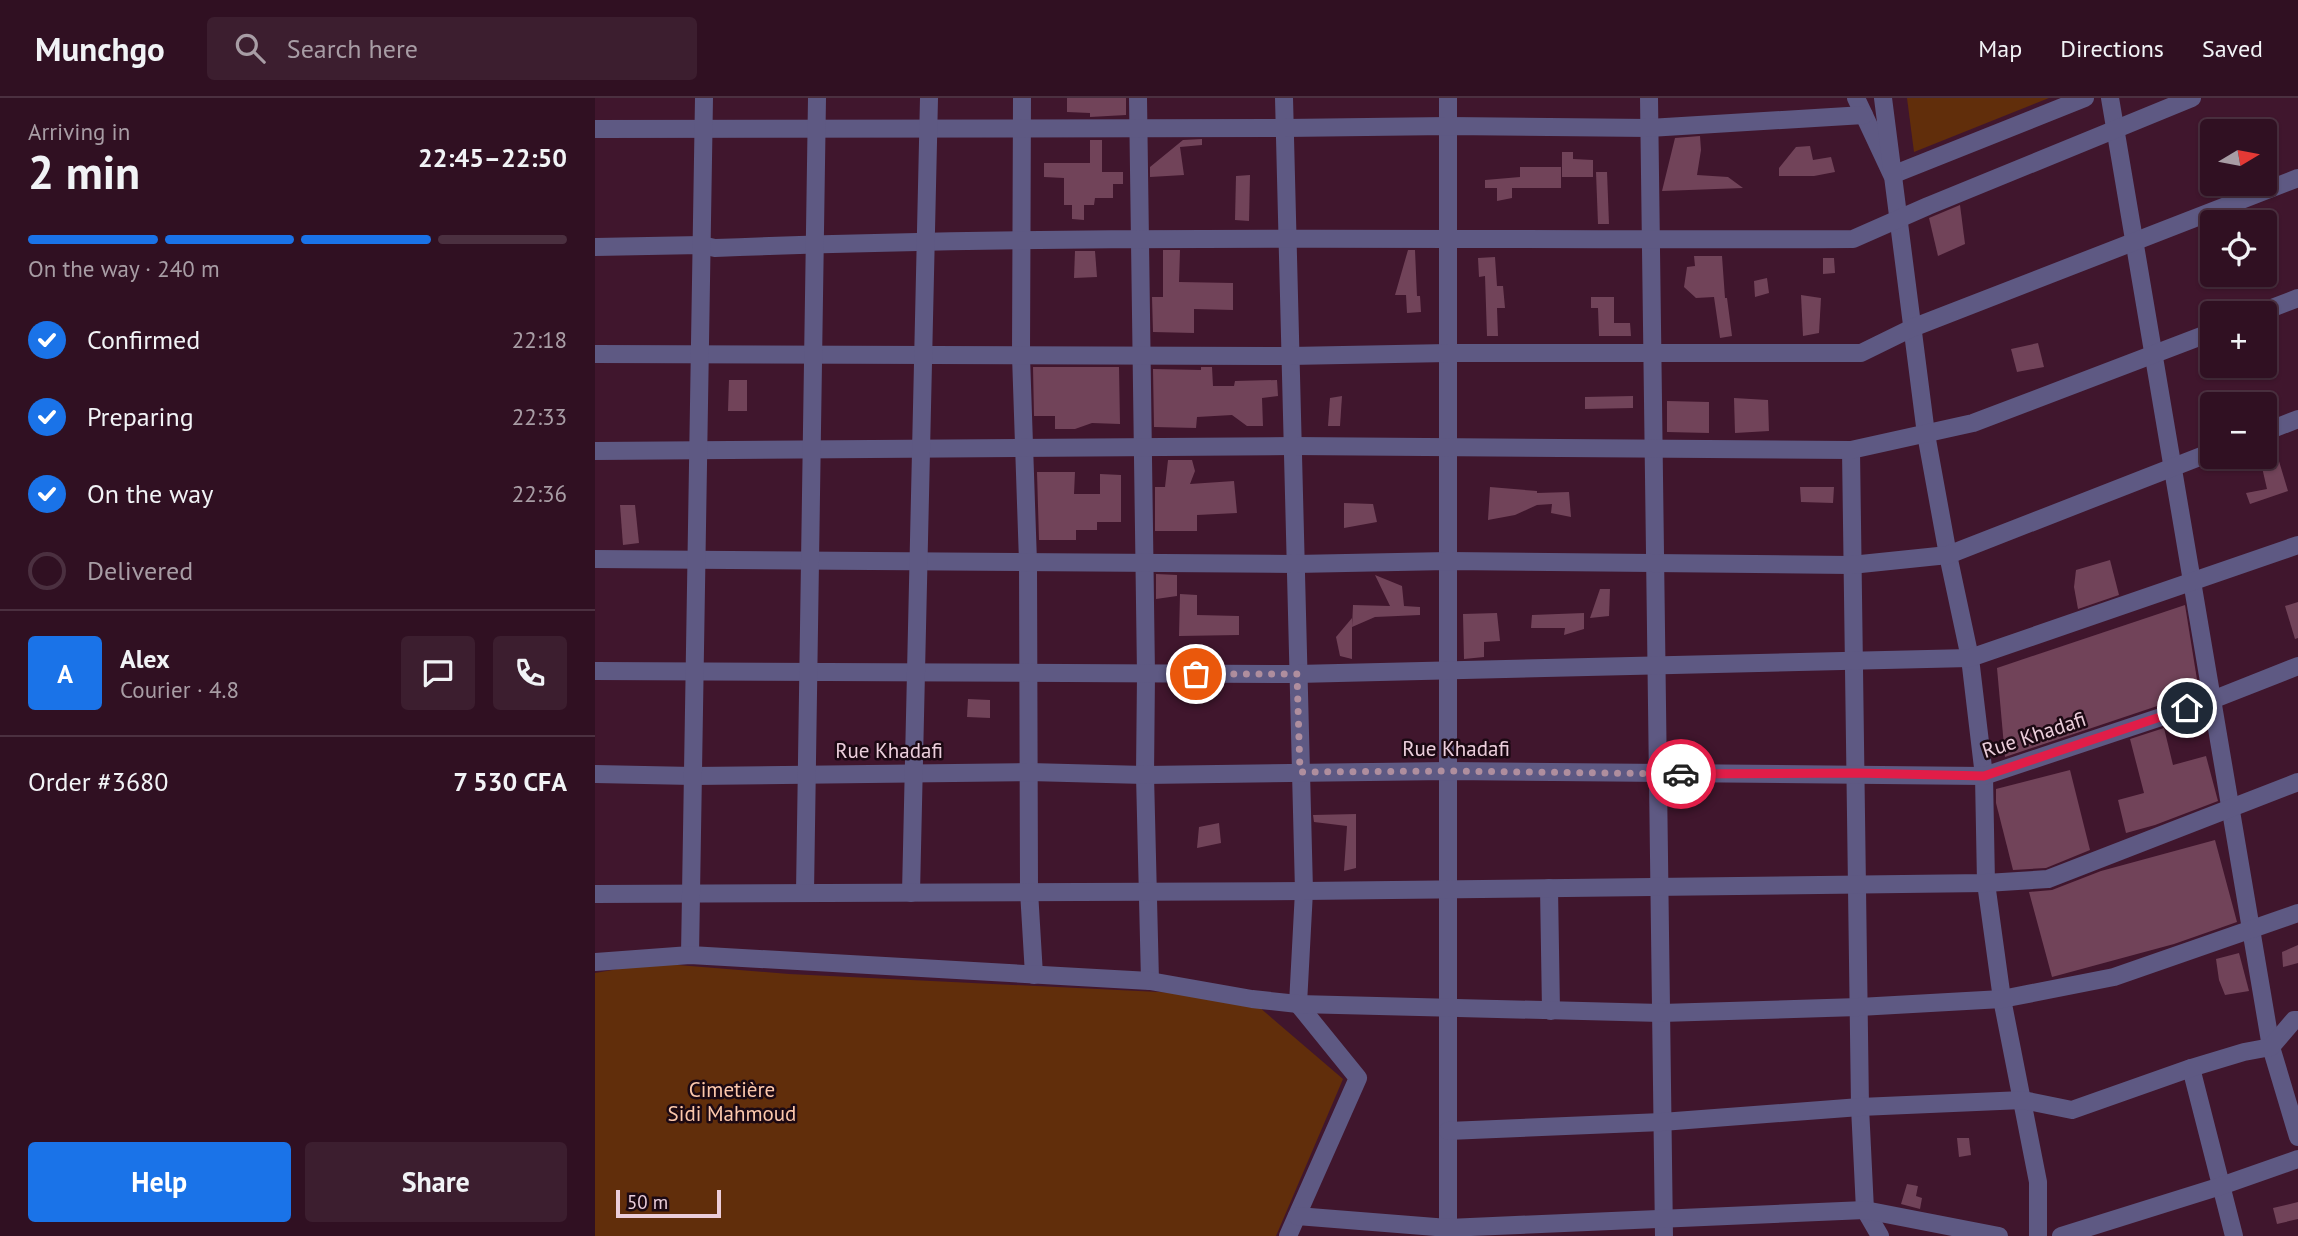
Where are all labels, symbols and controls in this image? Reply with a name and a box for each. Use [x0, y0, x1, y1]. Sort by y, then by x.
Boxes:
search box [207, 17, 697, 80]
text: Munchgo [35, 27, 165, 70]
icon: search [231, 29, 269, 67]
text: Search here [287, 32, 418, 65]
text: Map [1978, 33, 2022, 64]
text: Directions [2060, 33, 2164, 64]
text: Saved [2202, 33, 2263, 64]
text: Arriving in [28, 117, 130, 146]
north arrow [2200, 119, 2277, 196]
map controls [2200, 119, 2277, 469]
text: 22:45–22:50 [418, 141, 567, 174]
text: 2 min [28, 142, 140, 202]
button: locate [2200, 210, 2277, 287]
text: On the way · 240 m [28, 254, 220, 283]
button: + [2200, 301, 2277, 378]
icon: check [28, 321, 66, 359]
text: Confirmed [87, 323, 200, 356]
text: 22:18 [512, 325, 567, 354]
button: − [2200, 392, 2277, 469]
icon: check [28, 398, 66, 436]
text: Preparing [87, 400, 194, 433]
text: 22:33 [512, 402, 567, 431]
icon: check [28, 475, 66, 513]
text: On the way [87, 477, 213, 510]
text: 22:36 [512, 479, 567, 508]
text: Delivered [87, 554, 193, 587]
button: chat [401, 636, 475, 710]
button: phone [493, 636, 567, 710]
text: Alex [120, 642, 170, 675]
pin [1166, 644, 1226, 704]
icon: bag [1177, 655, 1215, 693]
text: A [57, 657, 73, 690]
text: Courier · 4.8 [120, 675, 239, 704]
pin [2157, 678, 2217, 738]
icon: home [2168, 689, 2206, 727]
street label: Rue Khadafi [1978, 705, 2089, 764]
street label: Rue Khadafi [1402, 735, 1510, 762]
street label: Rue Khadafi [835, 737, 943, 764]
courier [1646, 739, 1716, 809]
icon: car [1662, 755, 1700, 793]
text: Order #3680 [28, 765, 168, 798]
text: 7 530 CFA [453, 765, 567, 798]
park label: Cimetière Sidi Mahmoud [668, 1076, 796, 1127]
button: Help [28, 1142, 291, 1222]
button: Share [305, 1142, 567, 1222]
scale bar [616, 1187, 721, 1219]
text: 50 m [627, 1190, 668, 1214]

